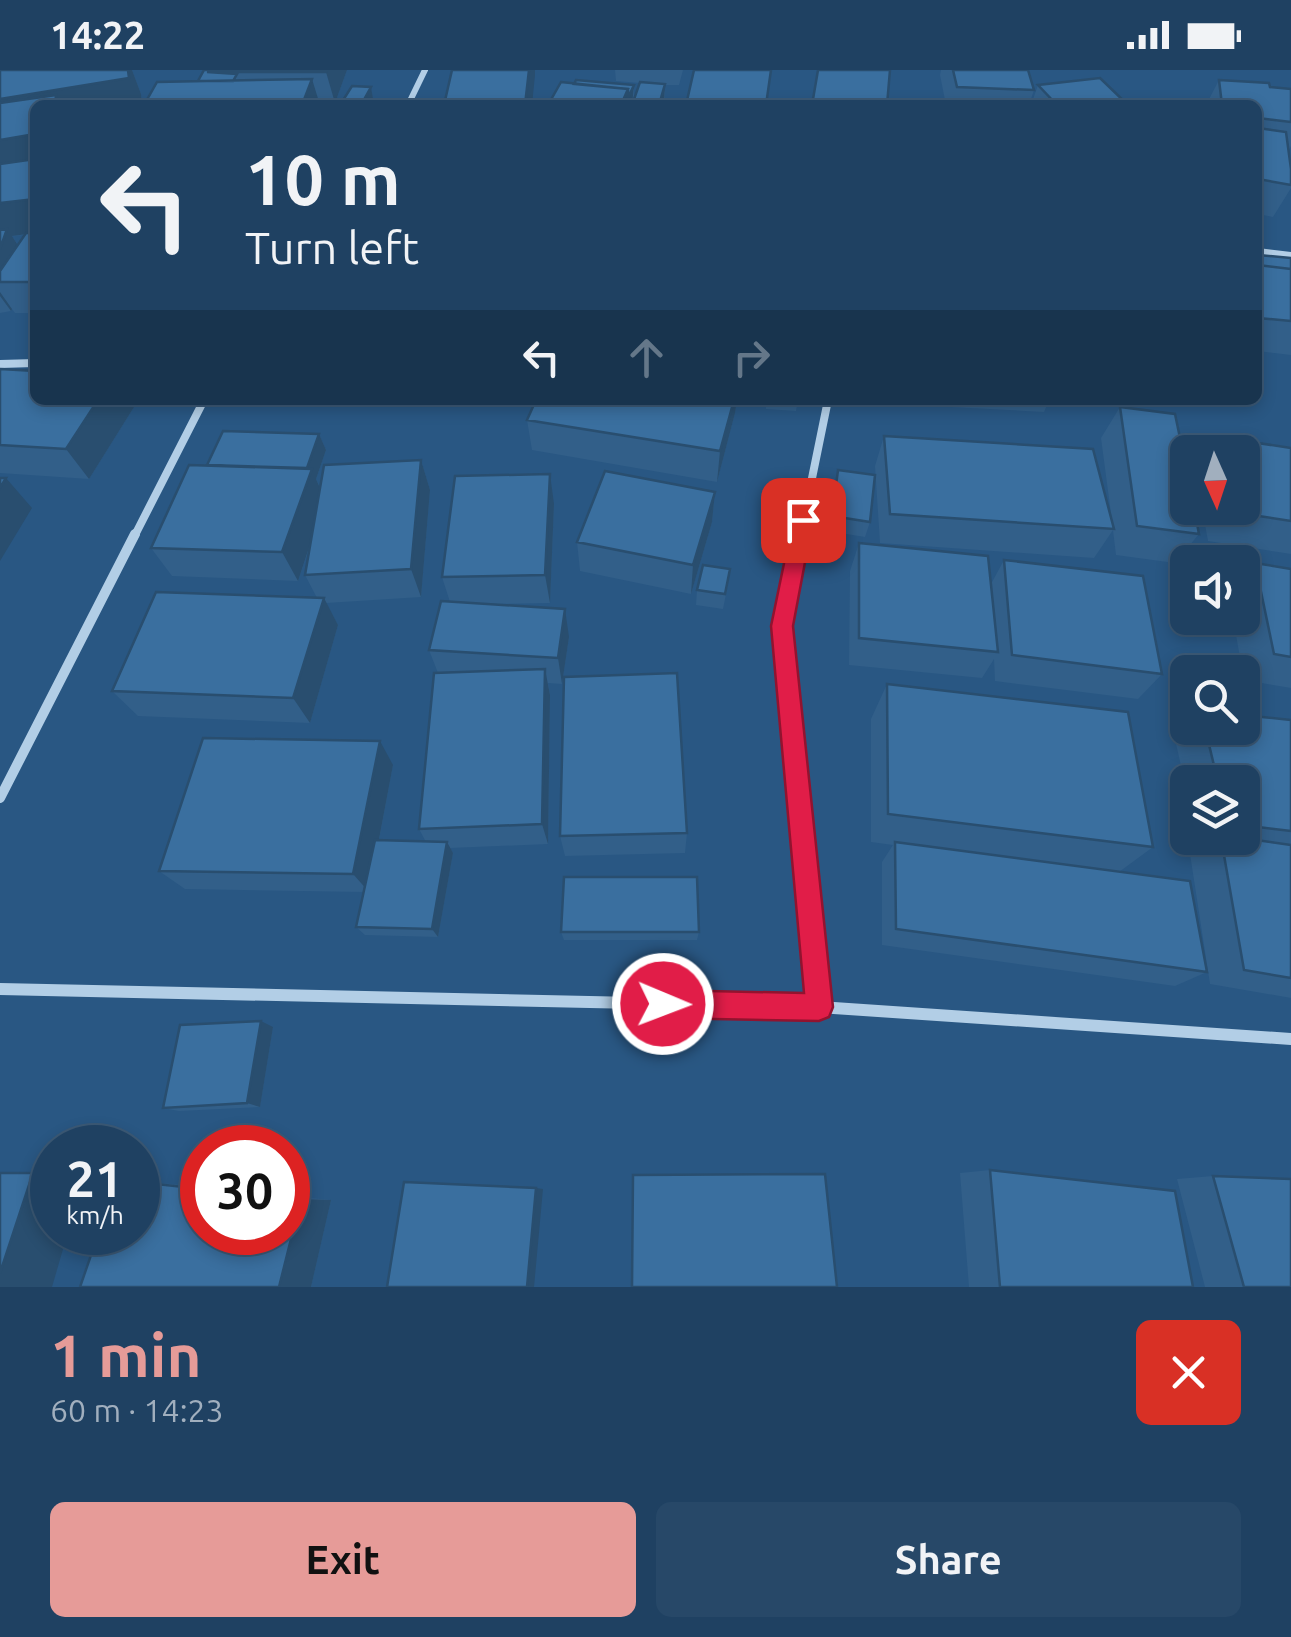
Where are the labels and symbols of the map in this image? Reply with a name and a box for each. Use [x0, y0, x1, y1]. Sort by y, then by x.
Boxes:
north arrow [1170, 435, 1260, 525]
pin [761, 478, 846, 563]
position arrow [611, 952, 715, 1056]
speed limit sign: 30 [180, 1125, 310, 1255]

